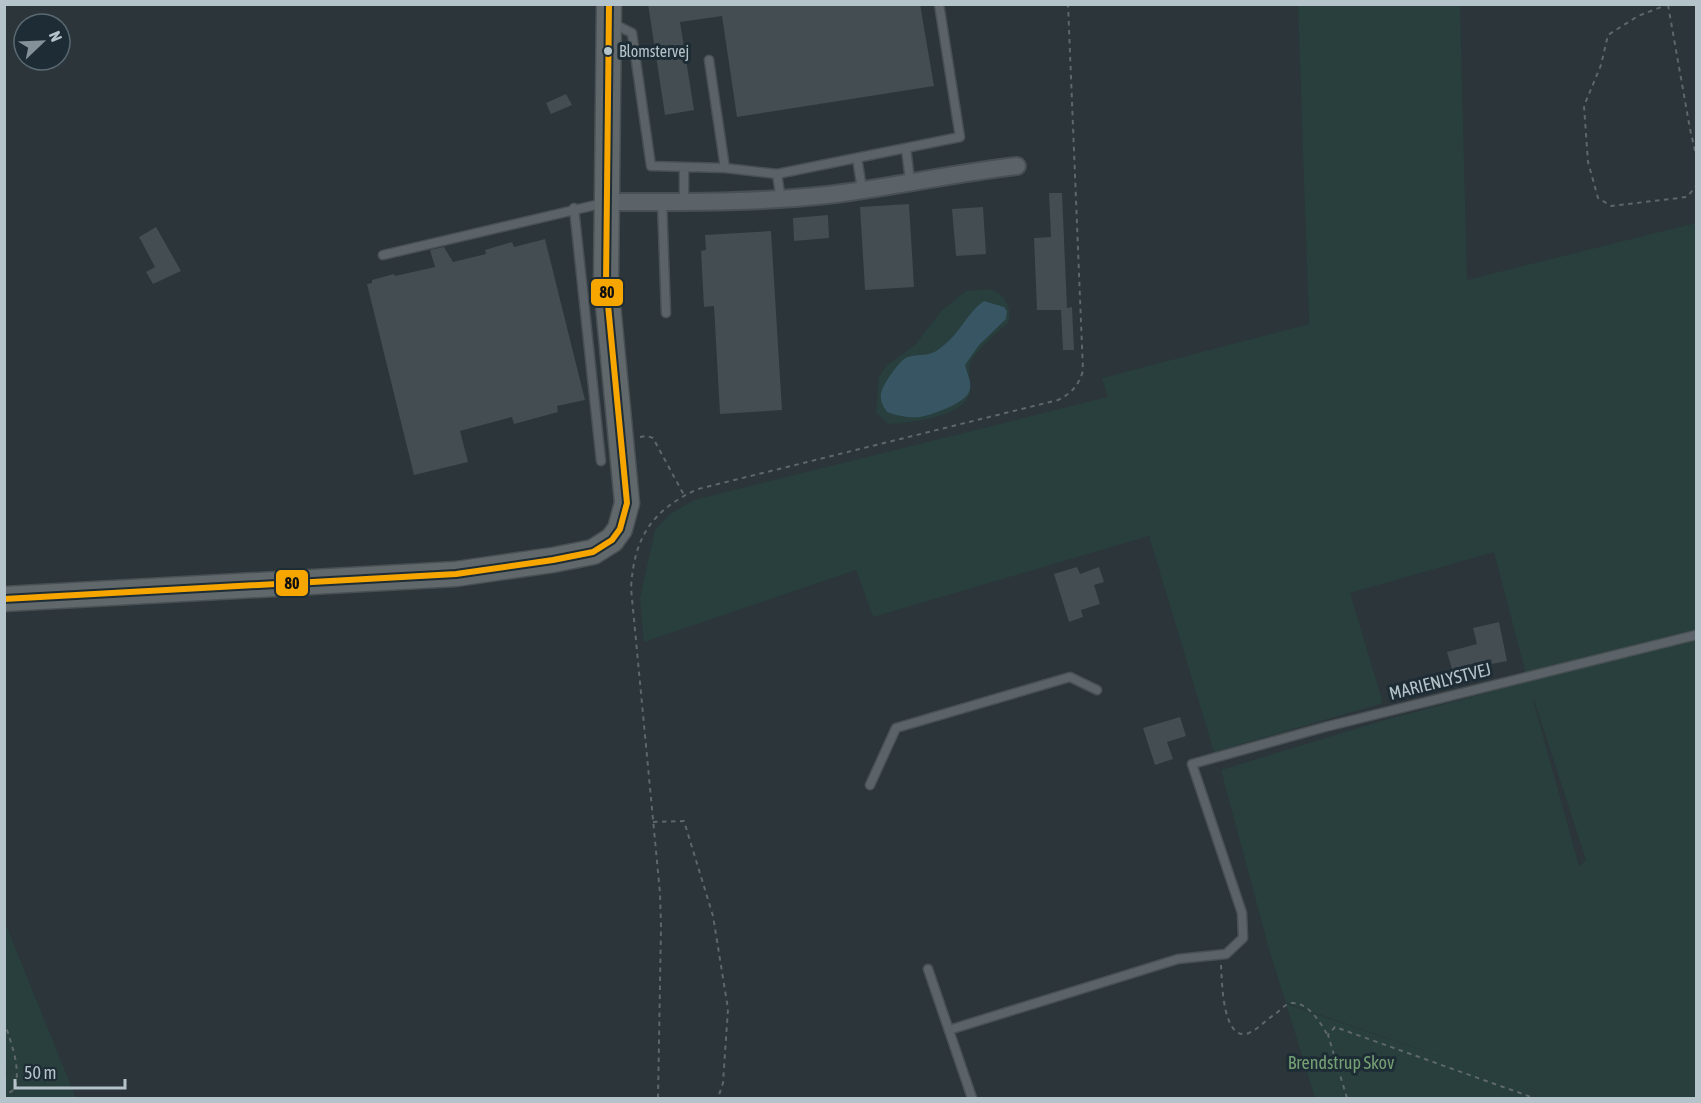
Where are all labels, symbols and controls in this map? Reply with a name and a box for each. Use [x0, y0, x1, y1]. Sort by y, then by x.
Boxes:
north arrow [12, 12, 72, 72]
text: N [46, 28, 66, 44]
place label: Blomstervej [619, 42, 689, 61]
marker: Blomstervej [602, 45, 614, 57]
line badge: 80 [590, 278, 624, 307]
text: 80 [599, 283, 615, 301]
line badge: 80 [275, 569, 309, 597]
text: 80 [284, 574, 300, 592]
street label: MARIENLYSTVEJ [1387, 658, 1493, 704]
scale bar [15, 1052, 124, 1090]
park label: Brendstrup Skov [1288, 1052, 1394, 1073]
text: 50 m [24, 1062, 56, 1083]

